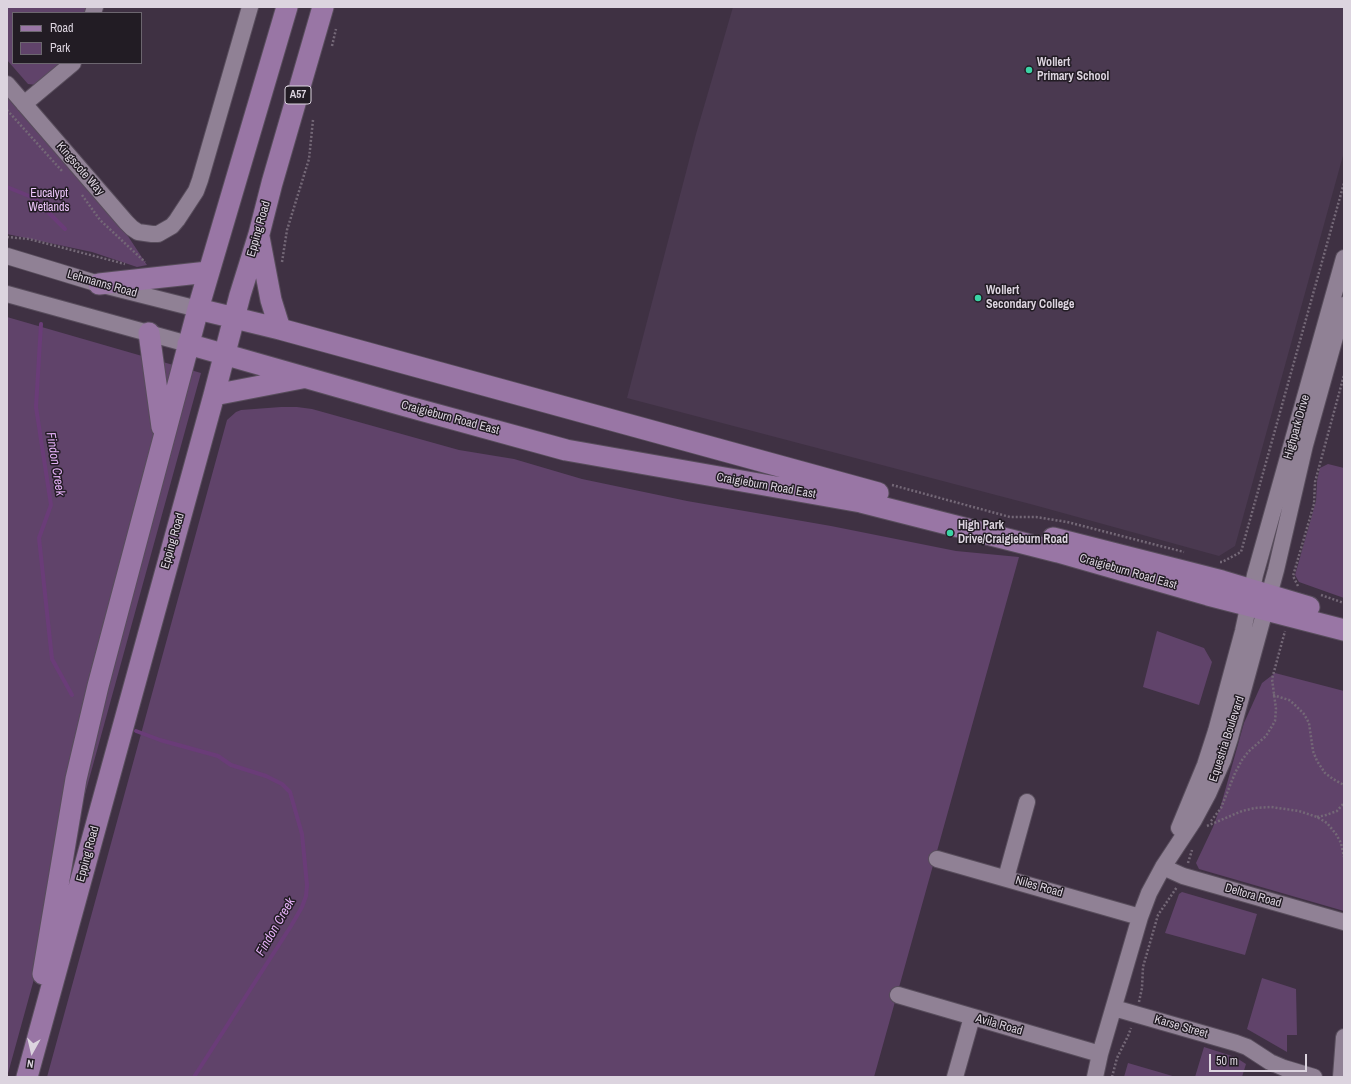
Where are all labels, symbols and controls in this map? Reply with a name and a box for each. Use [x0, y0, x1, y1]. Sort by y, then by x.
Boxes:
legend [12, 12, 142, 64]
text: Road [50, 20, 74, 36]
text: Park [50, 40, 70, 56]
place label: Wollert Primary School [1037, 56, 1109, 84]
marker: Wollert Primary School [1024, 65, 1034, 75]
road number: A57 [285, 86, 311, 104]
street label: Kingscote Way [53, 139, 107, 199]
park label: Eucalypt Wetlands [29, 187, 69, 215]
street label: Epping Road [244, 199, 274, 259]
street label: Lehmanns Road [65, 267, 139, 301]
place label: Wollert Secondary College [986, 284, 1075, 312]
marker: Wollert Secondary College [973, 293, 983, 303]
street label: Highpark Drive [1281, 393, 1313, 461]
street label: Craigieburn Road East [400, 398, 500, 438]
water label: Findon Creek [42, 431, 68, 497]
street label: Craigieburn Road East [715, 470, 817, 502]
street label: Epping Road [158, 511, 188, 571]
place label: High Park Drive/Craigieburn Road [958, 519, 1068, 547]
marker: High Park Drive/Craigieburn Road [945, 528, 955, 538]
street label: Craigieburn Road East [1078, 551, 1178, 593]
street label: Equestria Boulevard [1206, 694, 1248, 784]
street label: Epping Road [74, 824, 102, 884]
street label: Niles Road [1014, 873, 1064, 901]
street label: Deltora Road [1223, 881, 1283, 911]
water label: Findon Creek [253, 895, 299, 959]
street label: Avila Road [974, 1011, 1024, 1039]
street label: Karse Street [1153, 1013, 1209, 1041]
north arrow [12, 1032, 52, 1072]
scale bar [1211, 1046, 1309, 1072]
text: 50 m [1216, 1053, 1238, 1069]
text: N [26, 1056, 35, 1071]

